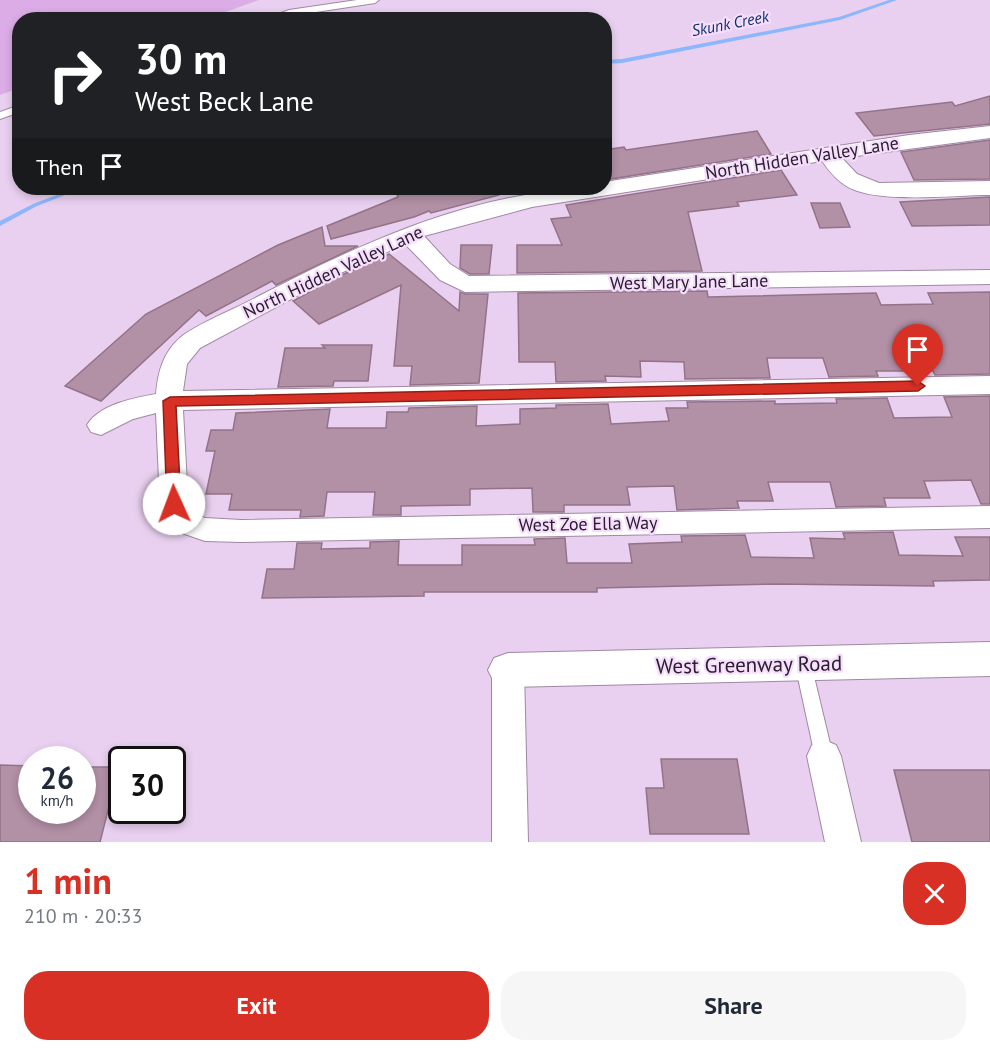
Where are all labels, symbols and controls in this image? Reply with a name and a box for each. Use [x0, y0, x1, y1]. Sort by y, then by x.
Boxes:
water label: Skunk Creek [690, 6, 771, 40]
text: 30 m [135, 31, 227, 86]
icon: right [36, 36, 114, 114]
text: West Beck Lane [135, 84, 314, 118]
street label: North Hidden Valley Lane [703, 131, 900, 184]
icon: arrive [95, 150, 128, 183]
text: Then [36, 153, 83, 181]
street label: North Hidden Valley Lane [239, 220, 426, 323]
street label: West Mary Jane Lane [610, 269, 768, 294]
pin [892, 324, 943, 386]
icon: arrive [901, 333, 934, 366]
position arrow [142, 472, 206, 536]
street label: West Zoe Ella Way [518, 511, 658, 536]
street label: West Greenway Road [656, 649, 842, 680]
speed limit sign: 30 [108, 746, 186, 824]
text: 26 [40, 758, 74, 797]
text: km/h [41, 791, 73, 810]
text: 1 min [24, 857, 112, 904]
button: close [903, 862, 966, 925]
text: 210 m · 20:33 [24, 903, 142, 929]
button: Exit [24, 971, 489, 1040]
button: Share [501, 971, 966, 1040]

